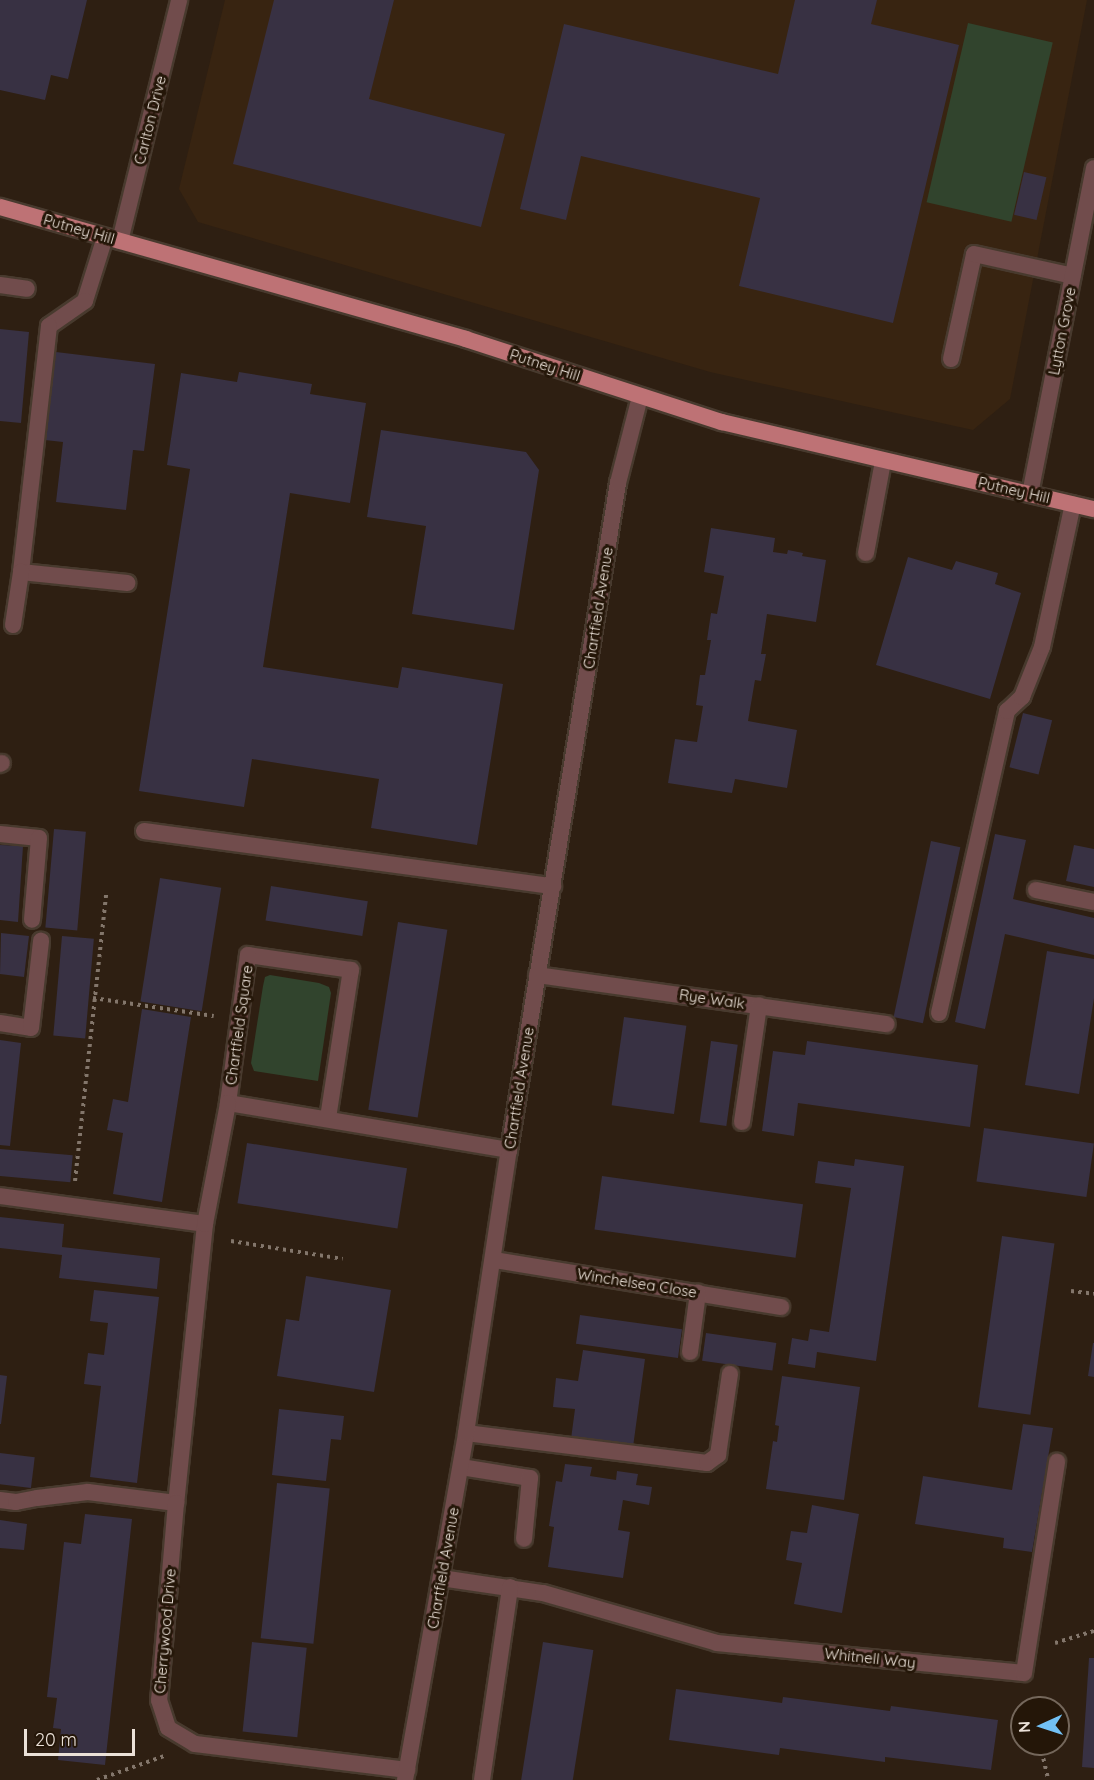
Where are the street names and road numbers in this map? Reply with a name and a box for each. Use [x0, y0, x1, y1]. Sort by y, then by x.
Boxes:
street label: Carlton Drive [130, 74, 170, 166]
street label: Putney Hill [41, 210, 117, 248]
street label: Lytton Grove [1045, 285, 1079, 377]
street label: Putney Hill [507, 345, 583, 385]
street label: Putney Hill [976, 473, 1052, 507]
street label: Chartfield Avenue [579, 546, 617, 670]
street label: Chartfield Square [222, 964, 256, 1086]
street label: Rye Walk [678, 985, 746, 1013]
street label: Chartfield Avenue [500, 1026, 538, 1150]
street label: Winchelsea Close [576, 1265, 698, 1301]
street label: Chartfield Avenue [423, 1506, 463, 1630]
street label: Cherrywood Drive [151, 1568, 179, 1694]
street label: Whitnell Way [824, 1644, 916, 1672]

